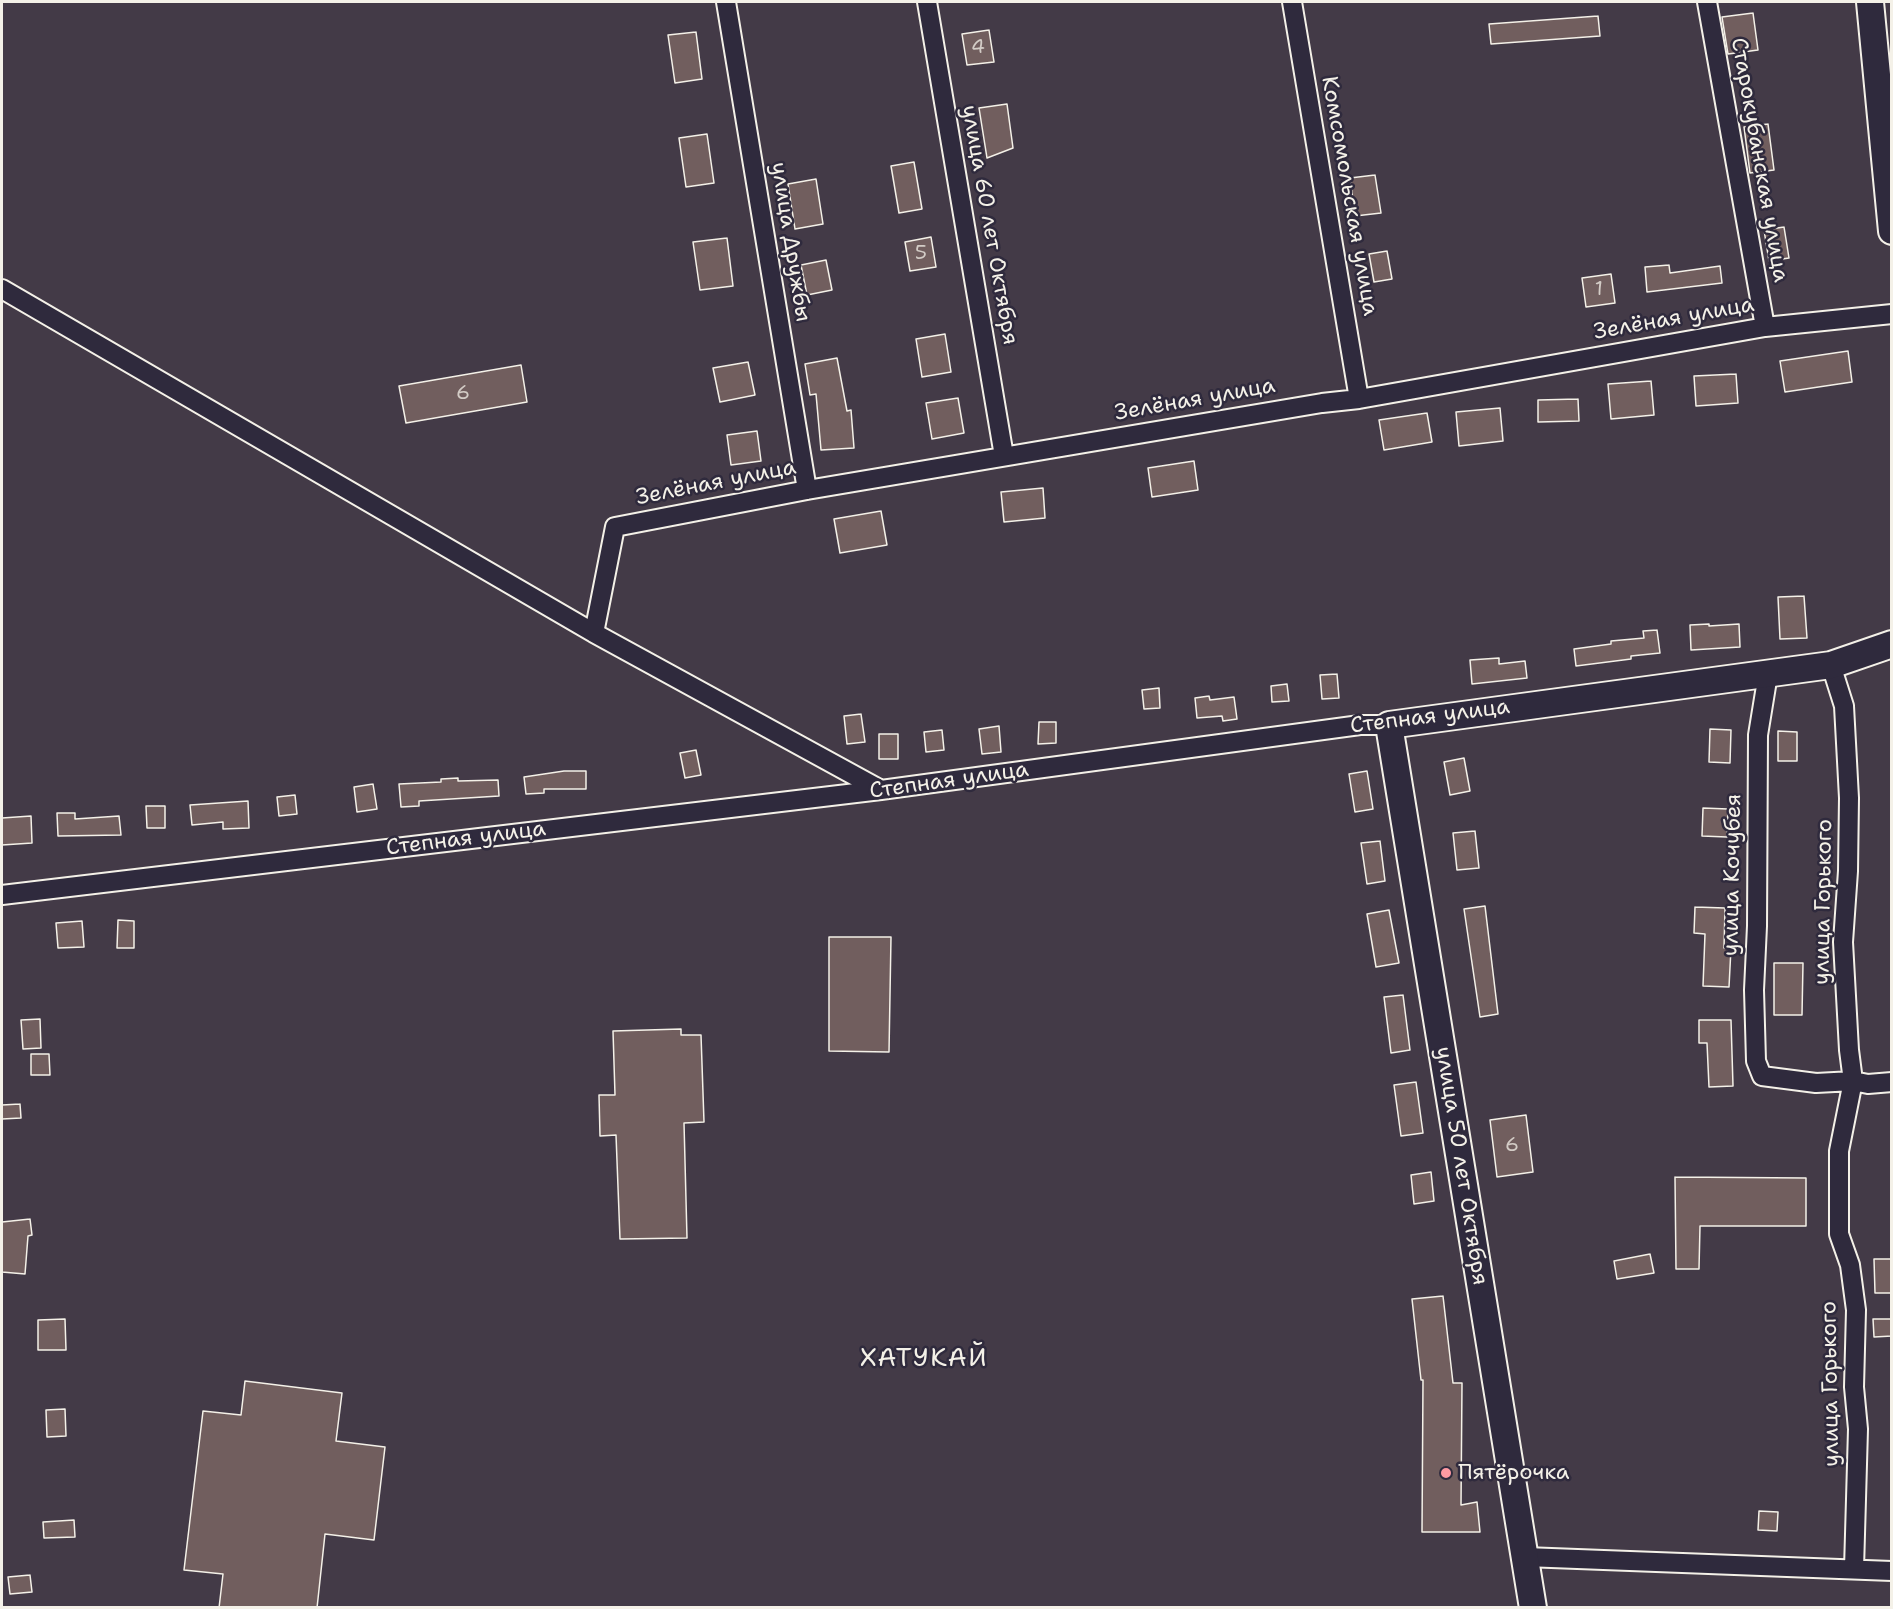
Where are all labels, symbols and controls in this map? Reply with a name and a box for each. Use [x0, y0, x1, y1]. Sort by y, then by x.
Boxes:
house number: 4 [971, 36, 985, 60]
street label: Старокубанская улица [1724, 36, 1794, 284]
street label: Комсомольская улица [1315, 74, 1383, 318]
street label: улица 60 лет Октября [955, 103, 1023, 347]
street label: улица Дружбы [764, 160, 816, 324]
house number: 5 [915, 242, 927, 266]
house number: 1 [1595, 278, 1603, 302]
street label: Зелёная улица [1592, 292, 1756, 346]
street label: Зелёная улица [1113, 373, 1277, 427]
house number: 6 [456, 382, 470, 406]
street label: Зелёная улица [634, 455, 798, 511]
street label: Степная улица [1349, 694, 1511, 740]
street label: Степная улица [868, 757, 1030, 805]
street label: улица Кочубея [1718, 794, 1748, 956]
street label: Степная улица [385, 816, 547, 862]
street label: улица Горького [1809, 819, 1839, 985]
street label: улица 50 лет Октября [1429, 1045, 1493, 1287]
house number: 6 [1505, 1134, 1519, 1158]
street label: улица Горького [1816, 1301, 1846, 1467]
district label: ХАТУКАЙ [860, 1343, 988, 1375]
place label: Пятёрочка [1458, 1460, 1569, 1486]
marker: Пятёрочка [1439, 1466, 1453, 1480]

